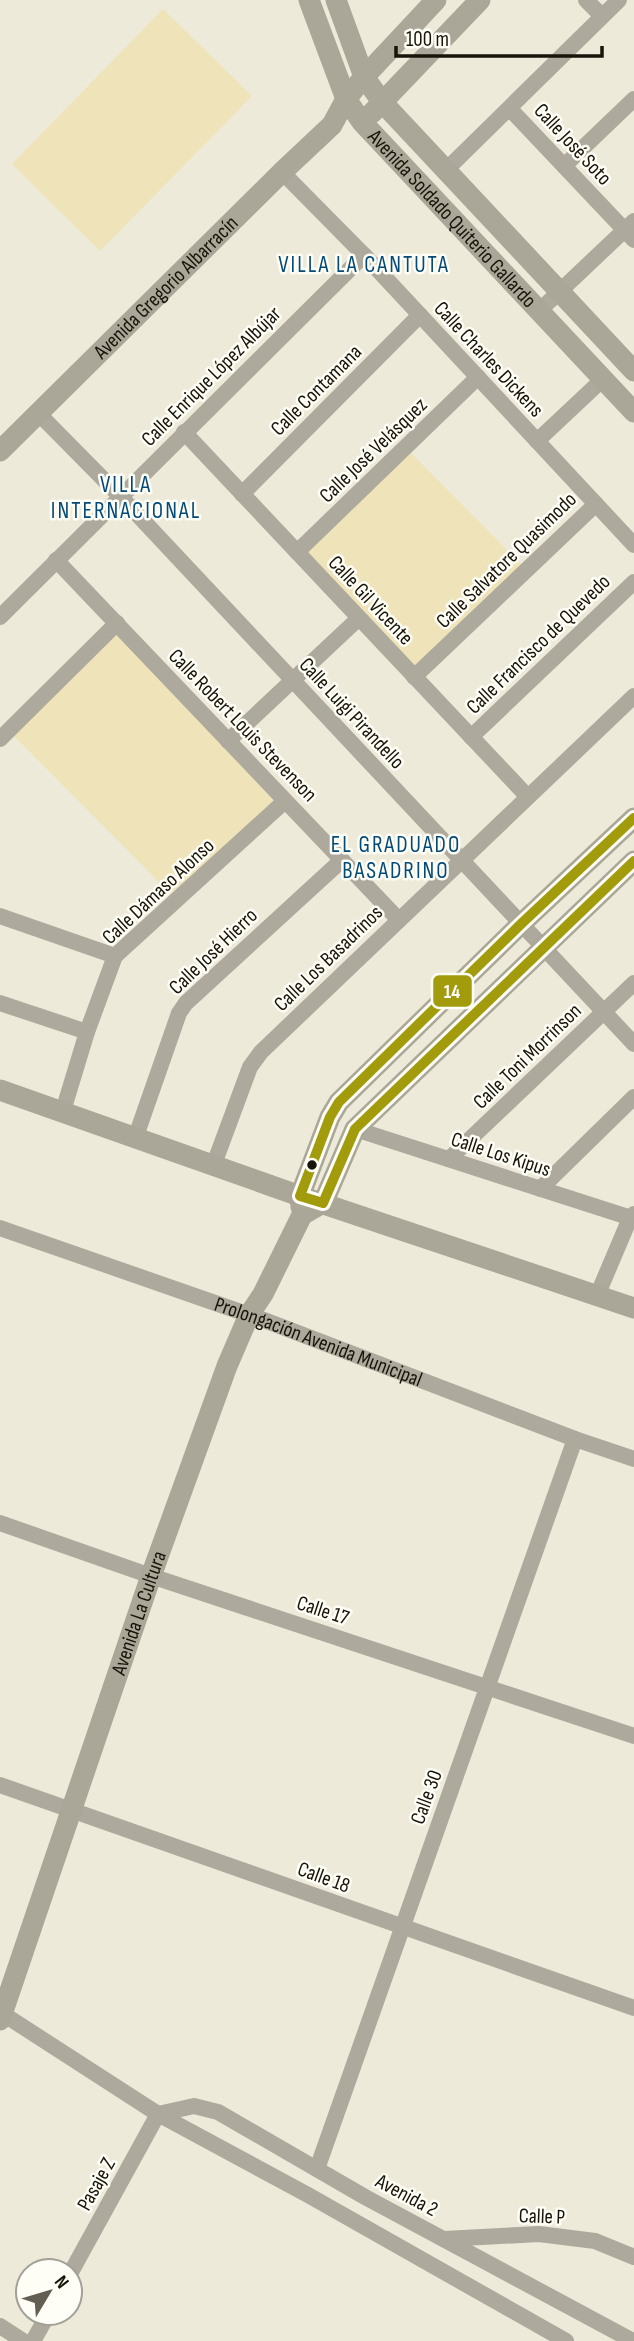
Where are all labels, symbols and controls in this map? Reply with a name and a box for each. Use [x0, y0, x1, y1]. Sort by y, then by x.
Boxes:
scale bar [396, 14, 602, 58]
text: 100 m [406, 27, 449, 52]
street label: Calle José Soto [529, 98, 617, 190]
street label: Avenida Soldado Quiterio Gallardo [362, 124, 542, 313]
street label: Avenida Gregorio Albarracín [88, 211, 243, 365]
district label: VILLA LA CANTUTA [278, 251, 450, 279]
street label: Calle Charles Dickens [429, 296, 549, 422]
street label: Calle Enrique López Albújar [136, 301, 286, 451]
street label: Calle Contamana [266, 340, 367, 441]
street label: Calle José Velásquez [314, 392, 433, 508]
district label: VILLA INTERNACIONAL [51, 471, 201, 525]
street label: Calle Salvatore Quasimodo [431, 487, 582, 634]
street label: Calle Gil Vicente [323, 550, 418, 650]
street label: Calle Francisco de Quevedo [461, 569, 615, 719]
street label: Calle Robert Louis Stevenson [163, 644, 322, 807]
street label: Calle Luigi Pirandello [294, 653, 409, 774]
district label: EL GRADUADO BASADRINO [331, 831, 461, 885]
street label: Calle Dámaso Alonso [97, 833, 220, 950]
street label: Calle Los Basadrinos [269, 900, 388, 1017]
street label: Calle José Hierro [164, 903, 263, 1000]
line badge: 14 [432, 974, 473, 1008]
text: 14 [444, 981, 460, 1004]
street label: Calle Toni Morrinson [468, 998, 587, 1114]
street label: Calle Los Kipus [448, 1127, 554, 1182]
unlabelled marker [305, 1158, 319, 1172]
street label: Prolongación Avenida Municipal [211, 1292, 426, 1392]
street label: Avenida La Cultura [106, 1548, 172, 1679]
street label: Calle 17 [294, 1590, 353, 1631]
street label: Calle 30 [405, 1767, 448, 1828]
street label: Calle 18 [294, 1856, 354, 1898]
street label: Pasaje Z [72, 2153, 121, 2215]
street label: Avenida 2 [370, 2168, 442, 2222]
street label: Calle P [518, 2203, 566, 2230]
north arrow [14, 2257, 84, 2327]
text: N [49, 2271, 73, 2294]

